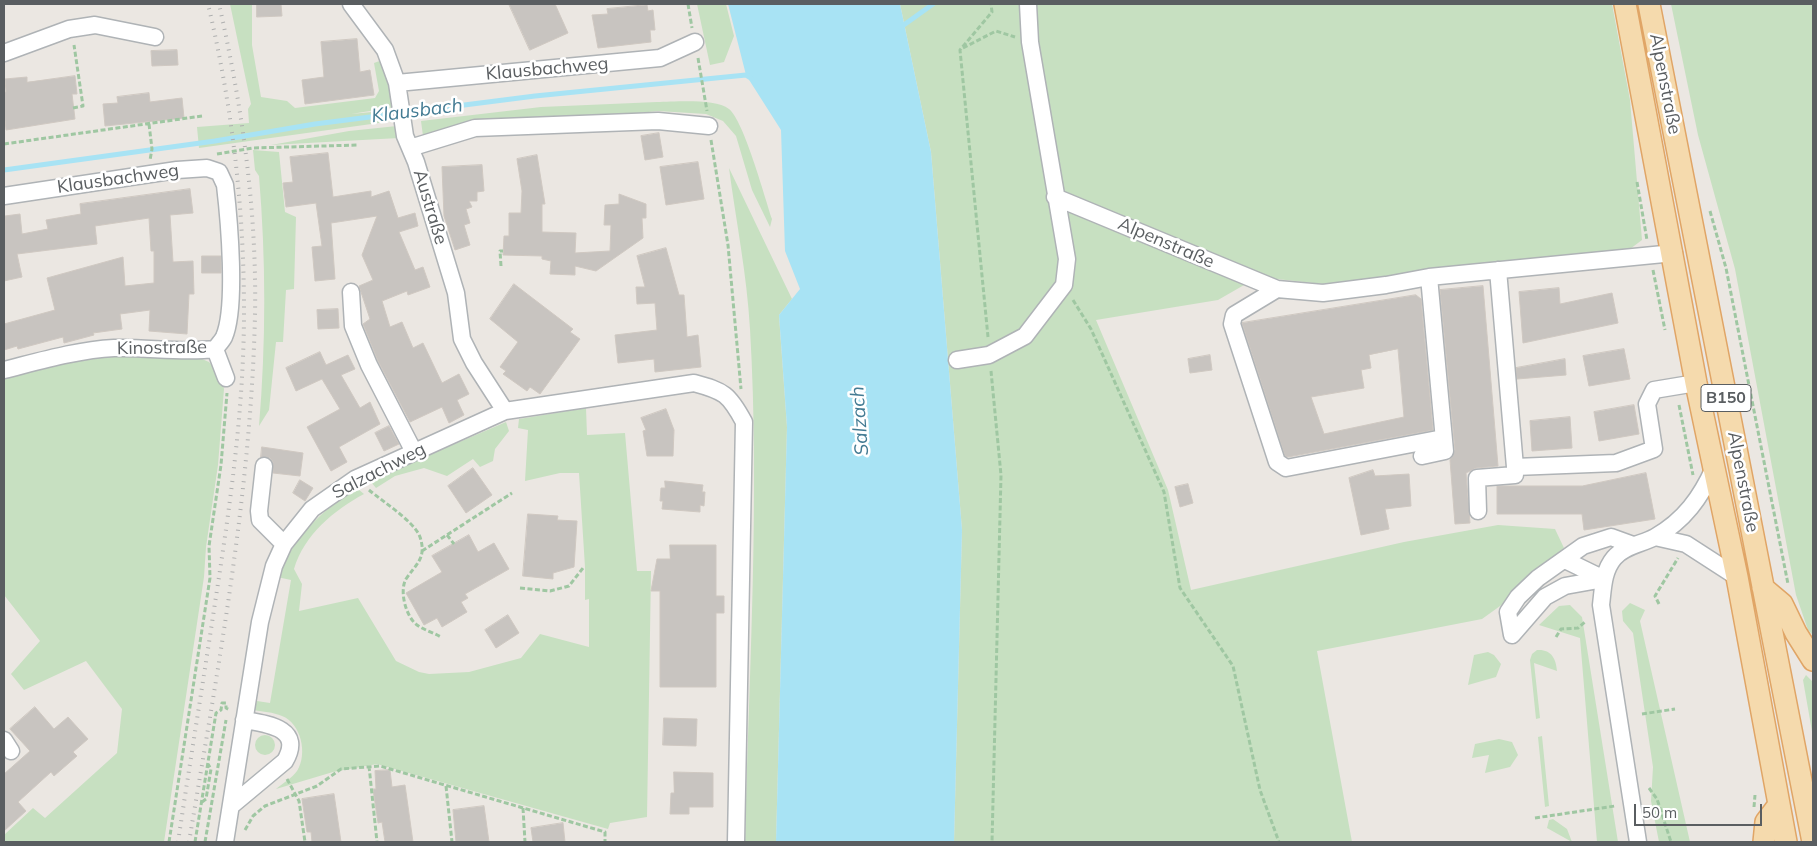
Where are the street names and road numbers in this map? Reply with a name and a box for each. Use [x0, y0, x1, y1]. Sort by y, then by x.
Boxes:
street label: Alpenstraße [1645, 32, 1685, 136]
street label: Klausbachweg [485, 53, 609, 85]
street label: Klausbachweg [56, 160, 180, 198]
street label: Austraße [408, 167, 452, 247]
street label: Alpenstraße [1115, 213, 1217, 273]
street label: Kinostraße [117, 336, 207, 360]
road number: B150 [1701, 384, 1751, 412]
street label: Alpenstraße [1723, 430, 1763, 534]
street label: Salzachweg [329, 438, 429, 504]

